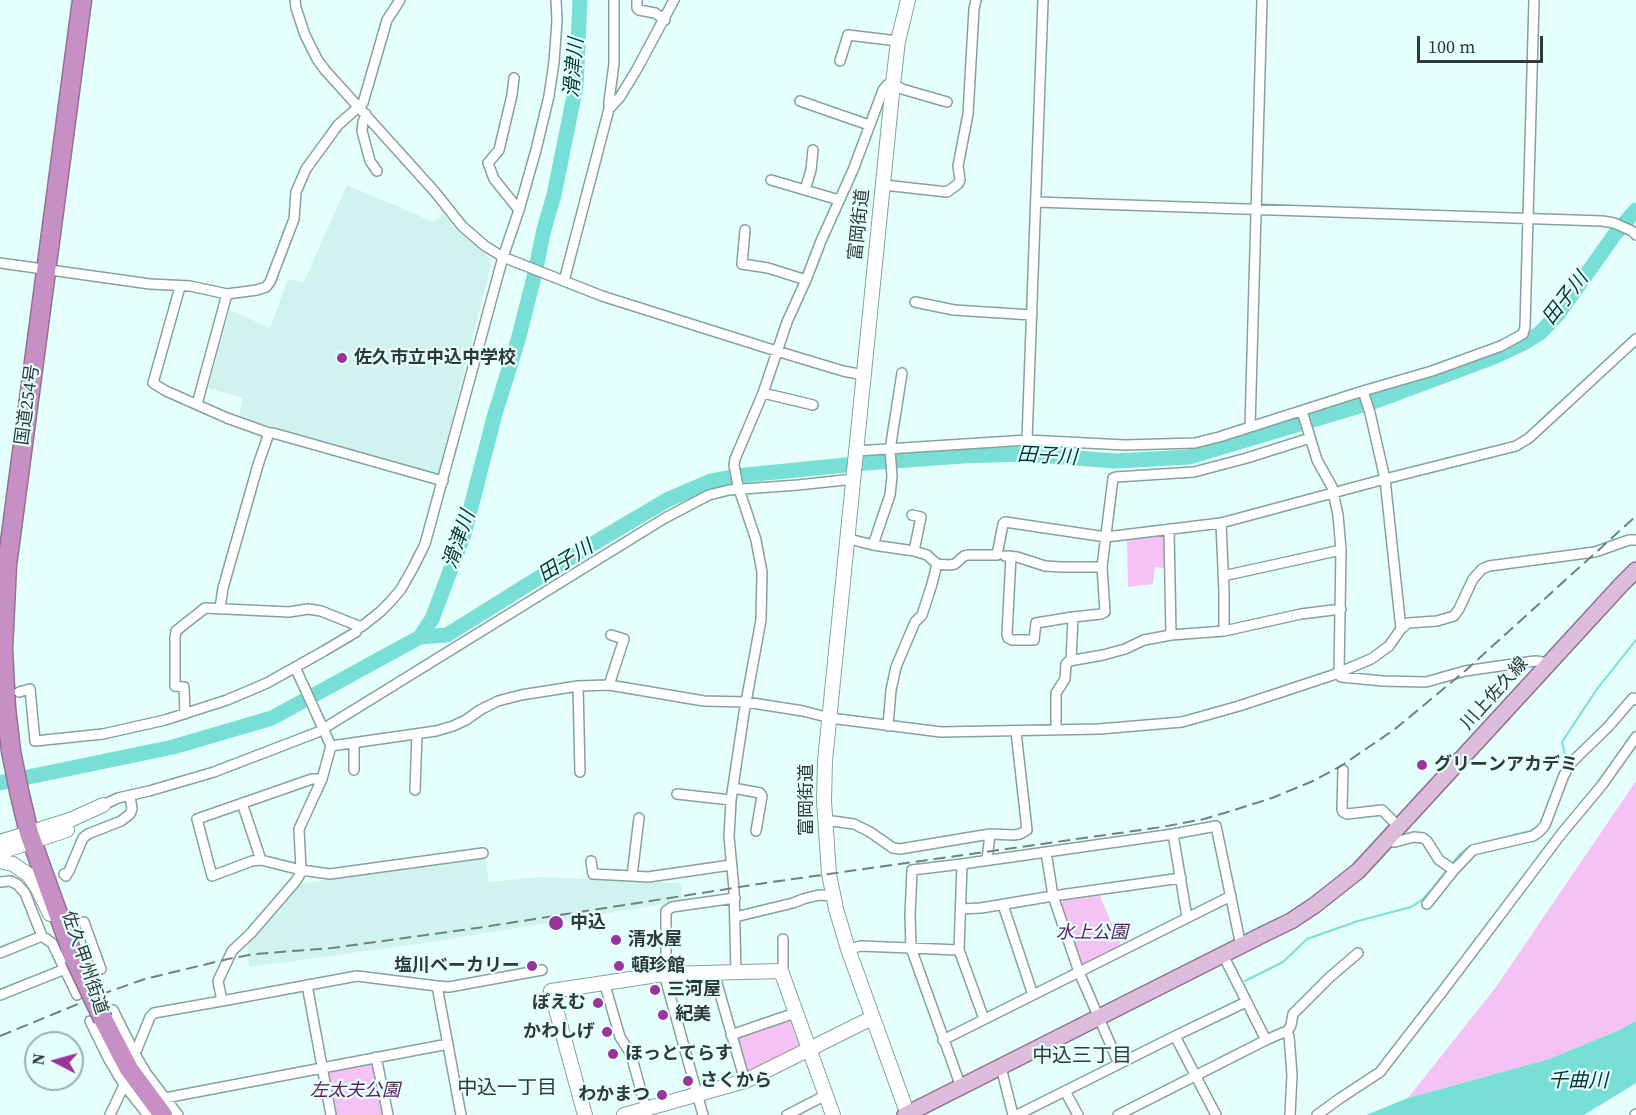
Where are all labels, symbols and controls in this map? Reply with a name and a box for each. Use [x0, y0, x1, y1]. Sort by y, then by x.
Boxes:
scale bar [1420, 24, 1546, 62]
text: 100 m [1428, 34, 1475, 59]
water label: 滑津川 [560, 37, 590, 99]
street label: 富岡街道 [845, 188, 875, 262]
water label: 田子川 [1538, 268, 1594, 330]
place label: 佐久市立中込中学校 [354, 347, 516, 369]
marker: 佐久市立中込中学校 [335, 351, 349, 365]
street label: 国道254号 [12, 363, 44, 447]
water label: 田子川 [1016, 443, 1078, 471]
water label: 滑津川 [439, 508, 481, 572]
water label: 田子川 [534, 536, 598, 588]
street label: 川上佐久線 [1457, 653, 1533, 735]
place label: グリーンアカデミ [1434, 754, 1578, 776]
marker: グリーンアカデミ [1415, 758, 1429, 772]
street label: 富岡街道 [796, 764, 818, 836]
street label: 佐久甲州街道 [56, 908, 112, 1018]
place label: 中込 [570, 912, 606, 934]
marker: 中込 [547, 914, 565, 932]
park label: 水上公園 [1056, 922, 1128, 944]
place label: 清水屋 [628, 929, 682, 951]
marker: 清水屋 [609, 933, 623, 947]
place label: 塩川ベーカリー [394, 955, 520, 977]
place label: 頓珍館 [631, 955, 685, 977]
marker: 塩川ベーカリー [525, 959, 539, 973]
marker: 頓珍館 [612, 959, 626, 973]
place label: 三河屋 [667, 979, 721, 1001]
marker: 三河屋 [648, 983, 662, 997]
place label: ぽえむ [532, 992, 586, 1014]
marker: ぽえむ [591, 996, 605, 1010]
place label: 紀美 [675, 1004, 711, 1026]
marker: 紀美 [656, 1008, 670, 1022]
place label: かわしげ [523, 1021, 595, 1043]
marker: かわしげ [600, 1025, 614, 1039]
north arrow [24, 1031, 84, 1091]
place label: ほっとてらす [625, 1043, 733, 1065]
district label: 中込三丁目 [1032, 1045, 1132, 1069]
marker: ほっとてらす [606, 1047, 620, 1061]
text: N [27, 1052, 50, 1066]
place label: さくから [700, 1070, 772, 1092]
water label: 千曲川 [1548, 1070, 1608, 1094]
marker: さくから [681, 1074, 695, 1088]
district label: 中込一丁目 [457, 1077, 557, 1101]
park label: 左太夫公園 [310, 1080, 400, 1102]
place label: わかまつ [578, 1084, 650, 1106]
marker: わかまつ [655, 1088, 669, 1102]

